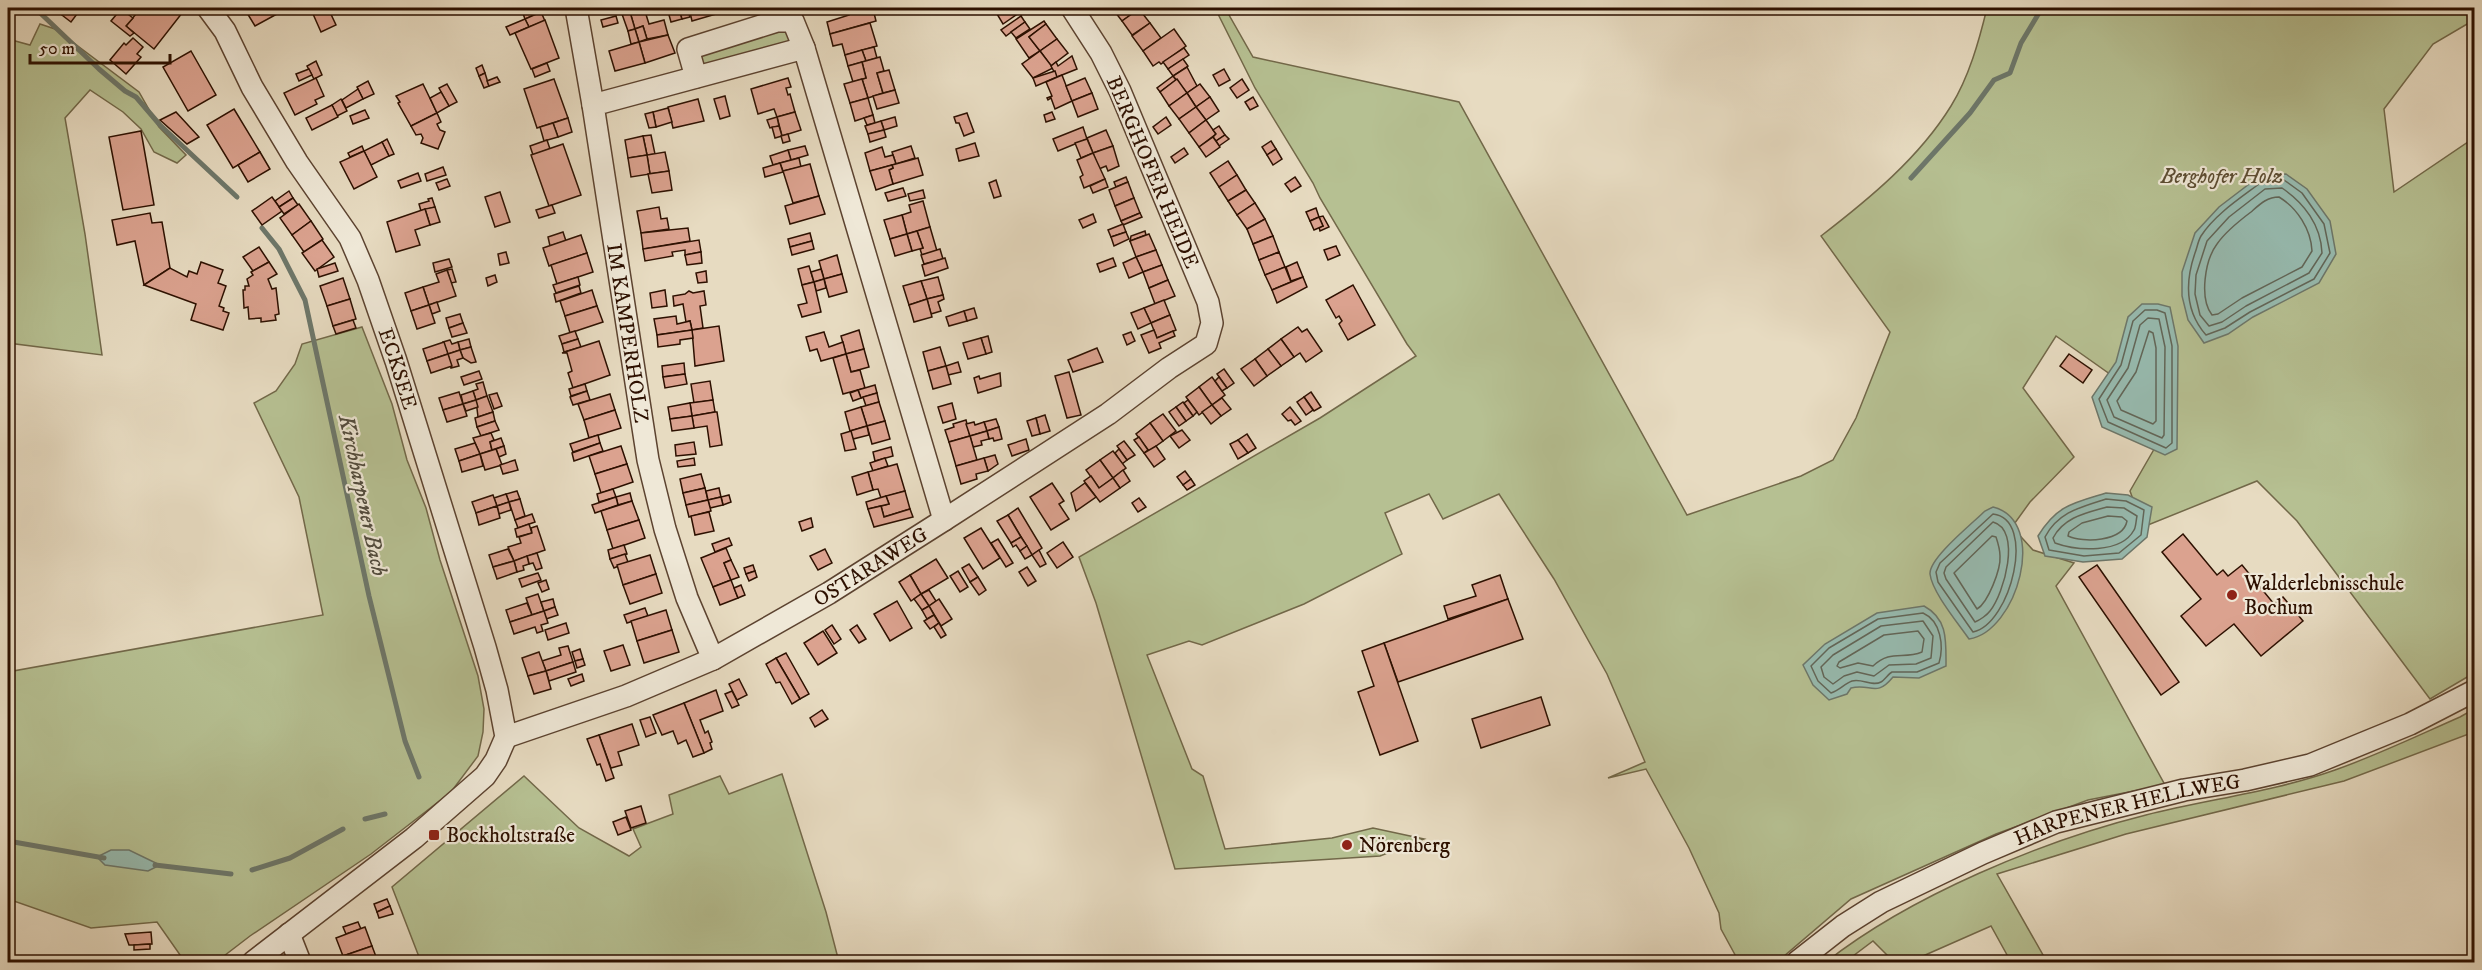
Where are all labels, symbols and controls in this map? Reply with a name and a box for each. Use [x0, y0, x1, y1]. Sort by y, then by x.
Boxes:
scale bar [30, 27, 170, 65]
text: 50 m [39, 38, 75, 60]
street label: BERGHOFER HEIDE [1100, 72, 1204, 273]
park label: Berghofer Holz [2160, 164, 2283, 190]
street label: IM KAMPERHOLZ [600, 242, 654, 425]
street label: ECKSEE [372, 325, 422, 413]
water label: Kirchharpener Bach [332, 411, 393, 578]
street label: OSTARAWEG [809, 521, 933, 613]
place label: Walderlebnisschule Bochum [2243, 571, 2405, 621]
marker: Walderlebnisschule Bochum [2225, 588, 2239, 602]
street label: HARPENER HELLWEG [2010, 769, 2243, 852]
place label: Bockholtstraße [446, 823, 575, 849]
marker: Bockholtstraße [427, 828, 441, 842]
place label: Nörenberg [1359, 833, 1451, 859]
marker: Nörenberg [1340, 838, 1354, 852]

